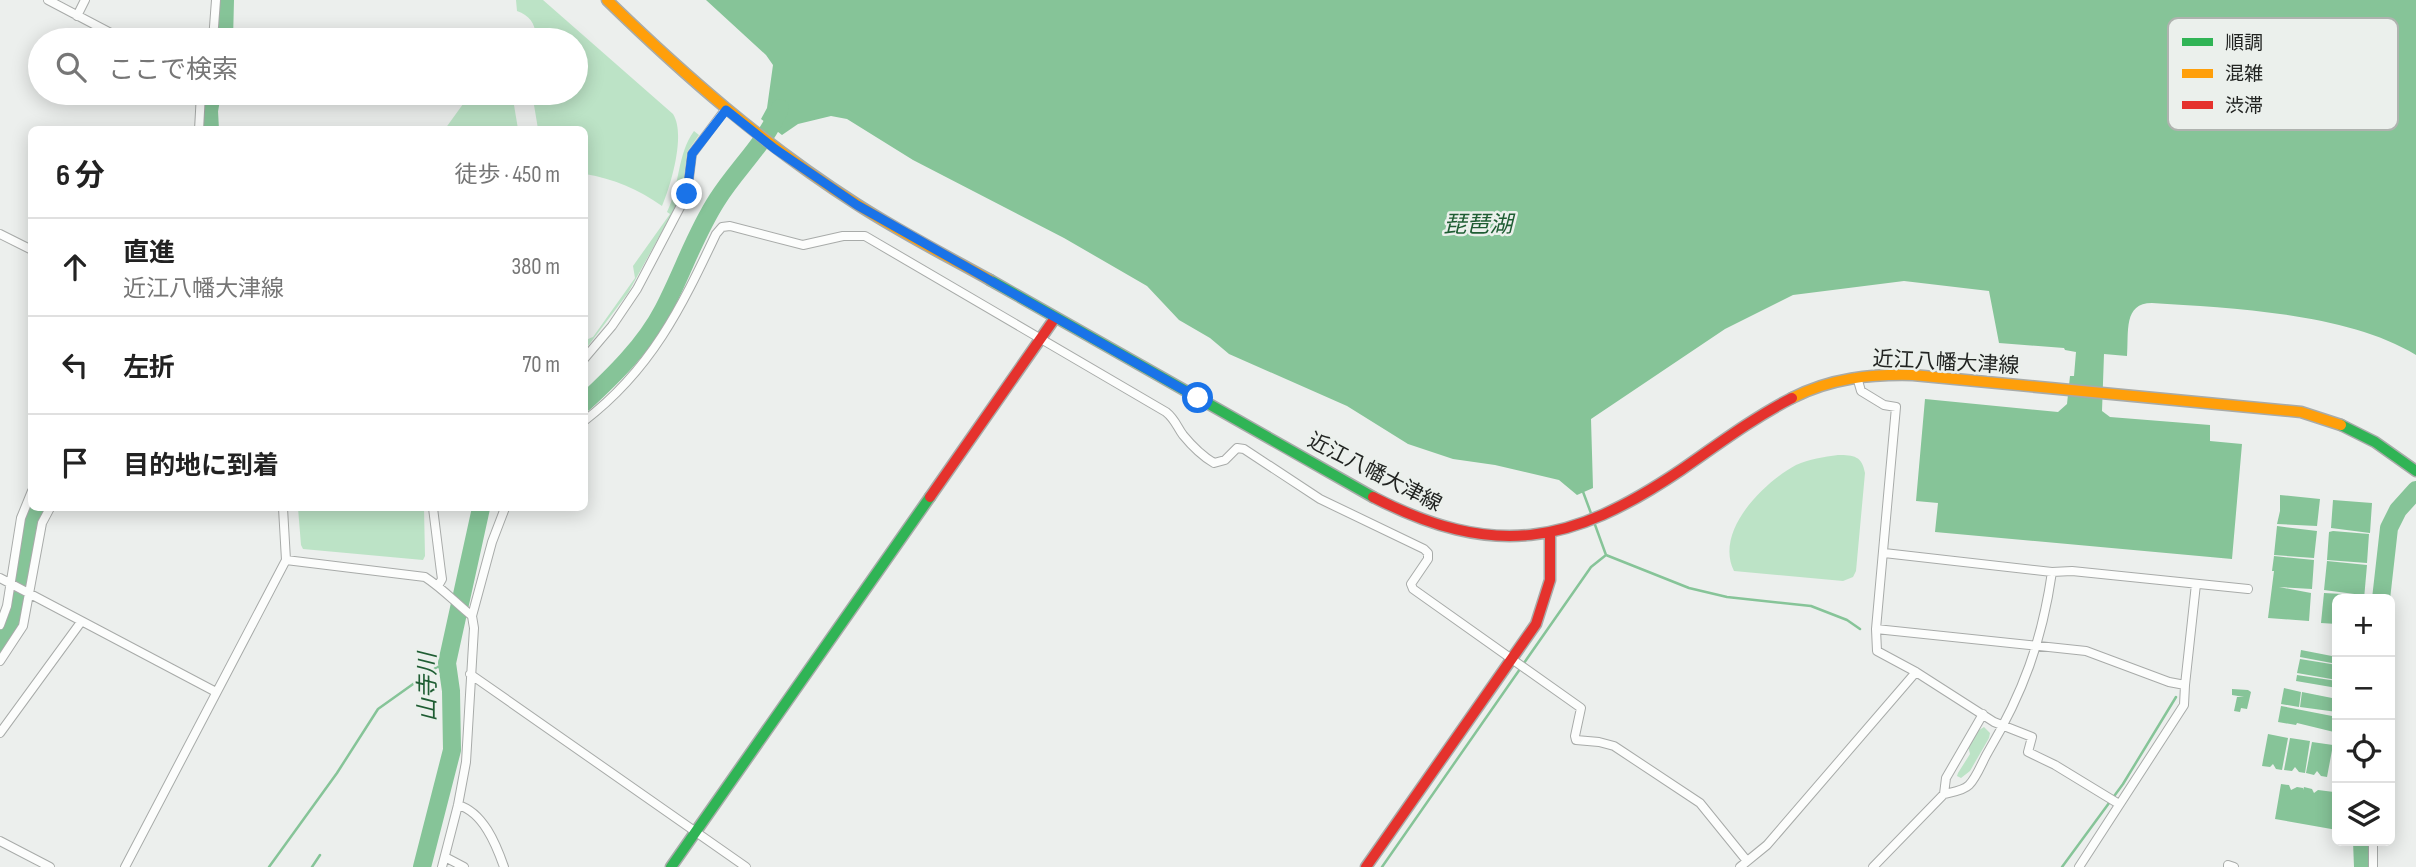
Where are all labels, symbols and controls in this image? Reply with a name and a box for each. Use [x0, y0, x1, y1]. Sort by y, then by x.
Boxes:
legend [2168, 18, 2398, 130]
search box [28, 28, 588, 105]
text: 順調 [2225, 32, 2263, 55]
icon: search [52, 48, 90, 86]
text: ここで検索 [108, 55, 238, 86]
text: 混雑 [2225, 63, 2263, 86]
text: 渋滞 [2225, 95, 2263, 118]
text: 6 分 [56, 158, 105, 194]
text: 徒歩 · 450 m [455, 161, 560, 189]
route end [671, 178, 702, 209]
water label: 琵琶湖 [1444, 211, 1516, 239]
text: 直進 [123, 238, 175, 269]
icon: ahead [56, 248, 94, 286]
text: 380 m [512, 253, 560, 281]
text: 近江八幡大津線 [123, 275, 284, 303]
icon: left [56, 346, 94, 384]
street label: 近江八幡大津線 [1872, 346, 2020, 379]
text: 70 m [522, 351, 560, 379]
text: 左折 [123, 353, 175, 384]
route start [1182, 382, 1213, 413]
street label: 近江八幡大津線 [1304, 428, 1446, 517]
icon: arrive [56, 444, 94, 482]
text: 目的地に到着 [123, 451, 279, 482]
map controls [2332, 594, 2395, 846]
button: + [2332, 594, 2395, 657]
water label: 山寺川 [414, 650, 442, 722]
button: − [2332, 657, 2395, 720]
button: locate [2332, 720, 2395, 783]
button: layers [2332, 783, 2395, 846]

